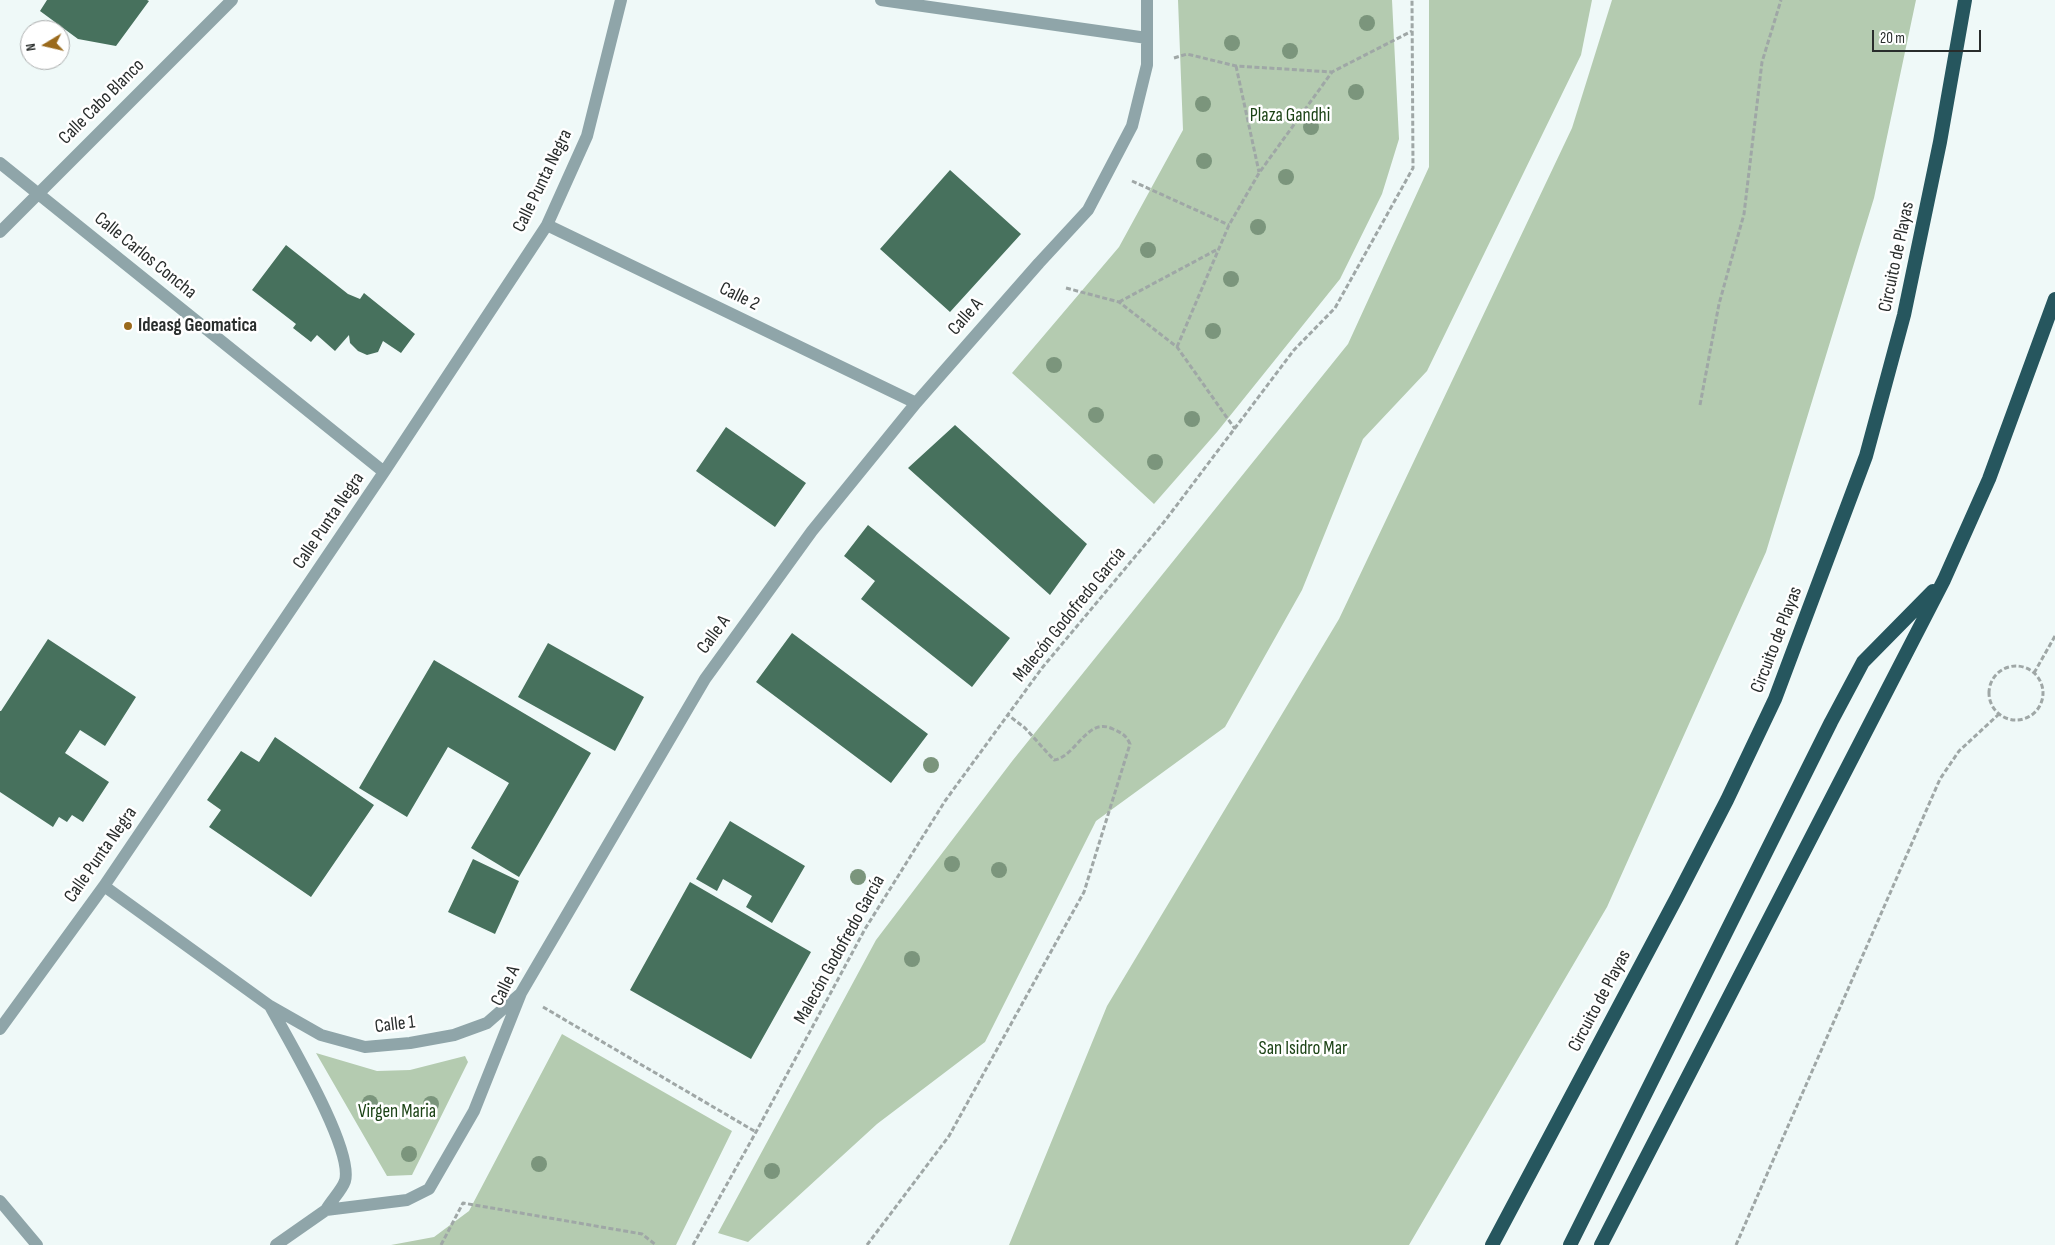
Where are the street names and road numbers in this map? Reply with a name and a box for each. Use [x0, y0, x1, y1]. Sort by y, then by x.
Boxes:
street label: Calle Cabo Blanco [54, 54, 150, 150]
street label: Calle Punta Negra [508, 126, 578, 236]
street label: Circuito de Playas [1874, 200, 1920, 314]
street label: Calle Carlos Concha [89, 208, 201, 304]
street label: Calle 2 [715, 278, 763, 316]
street label: Calle A [944, 294, 988, 340]
street label: Calle Punta Negra [288, 468, 370, 574]
street label: Malecón Godofredo García [1009, 543, 1131, 687]
street label: Circuito de Playas [1746, 584, 1808, 696]
street label: Calle A [692, 611, 736, 659]
street label: Calle Punta Negra [60, 803, 142, 907]
street label: Malecón Godofredo García [790, 871, 890, 1029]
street label: Circuito de Playas [1564, 946, 1636, 1056]
street label: Calle A [487, 962, 525, 1010]
street label: Calle 1 [373, 1011, 417, 1039]

